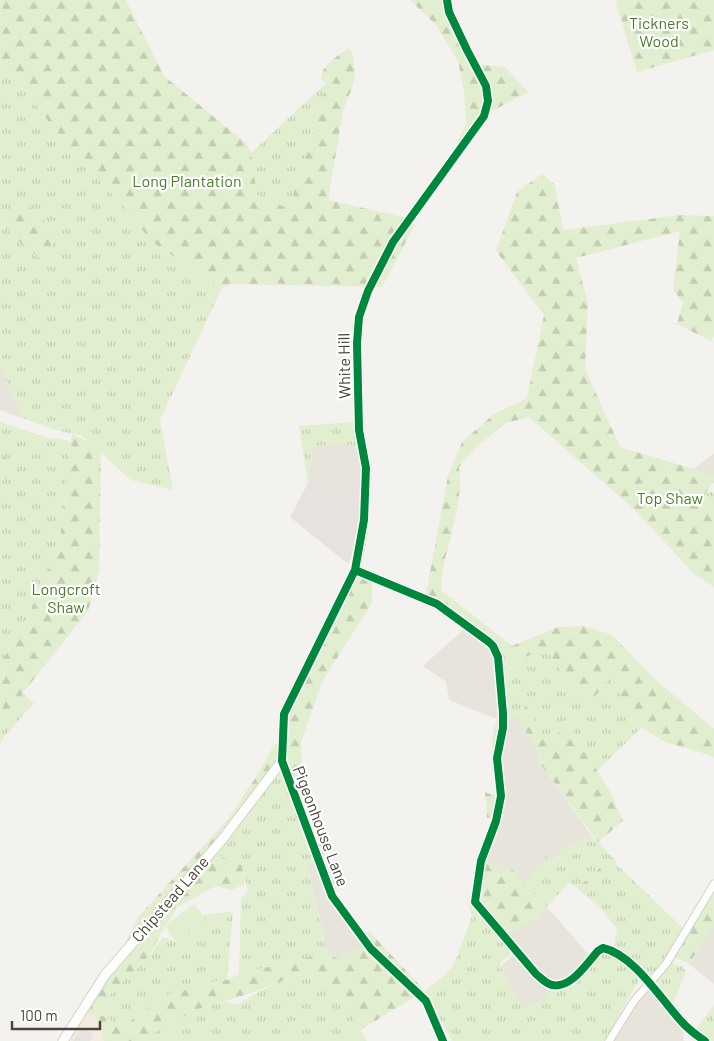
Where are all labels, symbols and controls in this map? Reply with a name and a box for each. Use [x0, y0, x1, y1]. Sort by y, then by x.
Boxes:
park label: Tickners Wood [629, 13, 689, 50]
park label: Long Plantation [132, 171, 242, 190]
street label: White Hill [333, 333, 354, 399]
park label: Top Shaw [637, 488, 704, 507]
park label: Longcroft Shaw [31, 579, 101, 616]
street label: Pigeonhouse Lane [290, 763, 353, 889]
street label: Chipstead Lane [127, 852, 212, 945]
scale bar [12, 998, 100, 1030]
text: 100 m [20, 1006, 58, 1024]

